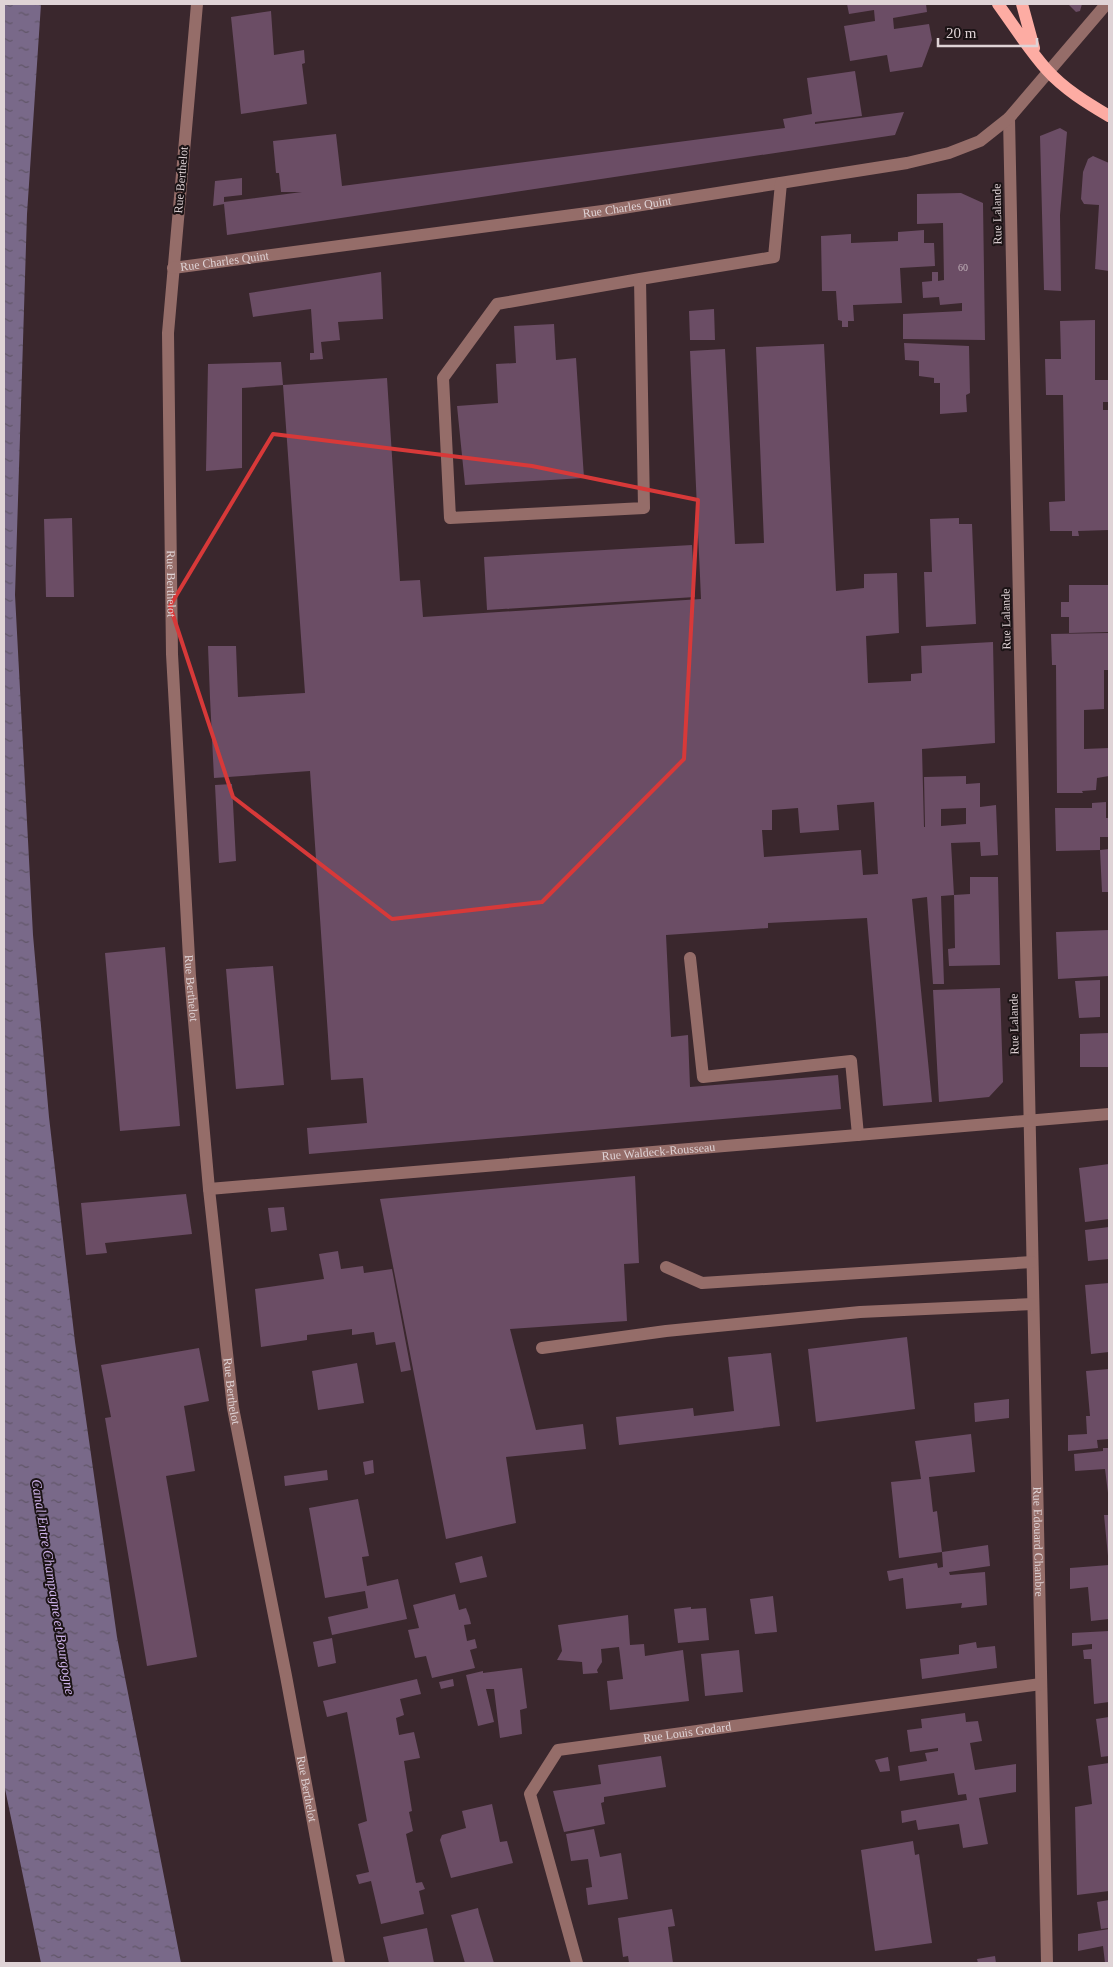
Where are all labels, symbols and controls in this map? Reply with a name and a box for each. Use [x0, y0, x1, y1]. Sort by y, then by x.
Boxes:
scale bar [938, 15, 1037, 47]
text: 20 m [946, 25, 977, 41]
street label: Rue Berthelot [171, 145, 191, 214]
street label: Rue Lalande [989, 183, 1005, 245]
street label: Rue Charles Quint [582, 193, 673, 221]
street label: Rue Charles Quint [179, 248, 270, 274]
house number: 60 [958, 262, 968, 273]
street label: Rue Berthelot [164, 550, 179, 618]
street label: Rue Lalande [998, 588, 1014, 650]
street label: Rue Berthelot [182, 954, 201, 1023]
street label: Rue Lalande [1006, 993, 1022, 1055]
street label: Rue Waldeck-Rousseau [601, 1140, 716, 1163]
street label: Rue Berthelot [221, 1357, 243, 1426]
water label: Canal Entre Champagne et Bourgogne [29, 1478, 77, 1696]
street label: Rue Edouard Chambre [1030, 1487, 1046, 1597]
street label: Rue Louis Godard [642, 1719, 732, 1745]
street label: Rue Berthelot [294, 1755, 320, 1824]

